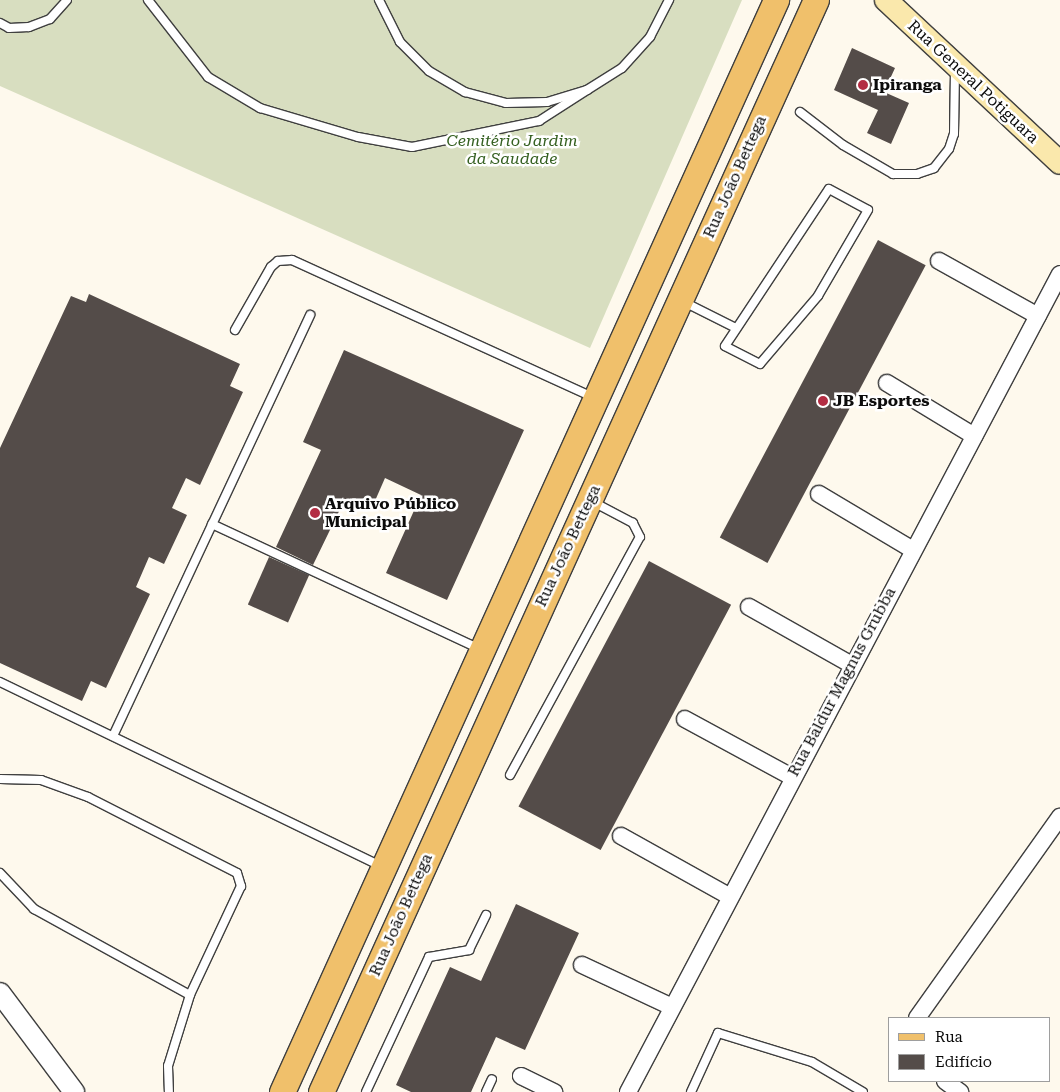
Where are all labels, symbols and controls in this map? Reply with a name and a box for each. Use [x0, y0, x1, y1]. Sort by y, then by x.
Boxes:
street label: Rua General Potiguara [904, 16, 1042, 148]
place label: Ipiranga [873, 75, 942, 95]
marker: Ipiranga [857, 79, 869, 91]
street label: Rua João Bettega [699, 113, 771, 241]
park label: Cemitério Jardim da Saudade [446, 131, 578, 169]
place label: JB Esportes [833, 391, 930, 411]
marker: JB Esportes [817, 395, 829, 407]
street label: Rua João Bettega [531, 482, 605, 610]
place label: Arquivo Público Municipal [325, 494, 456, 532]
marker: Arquivo Público Municipal [309, 507, 321, 519]
street label: Rua Baldur Magnus Grubba [784, 584, 900, 780]
street label: Rua João Bettega [365, 851, 437, 979]
legend [888, 1017, 1050, 1082]
text: Rua [935, 1028, 963, 1046]
text: Edifício [935, 1053, 992, 1071]

